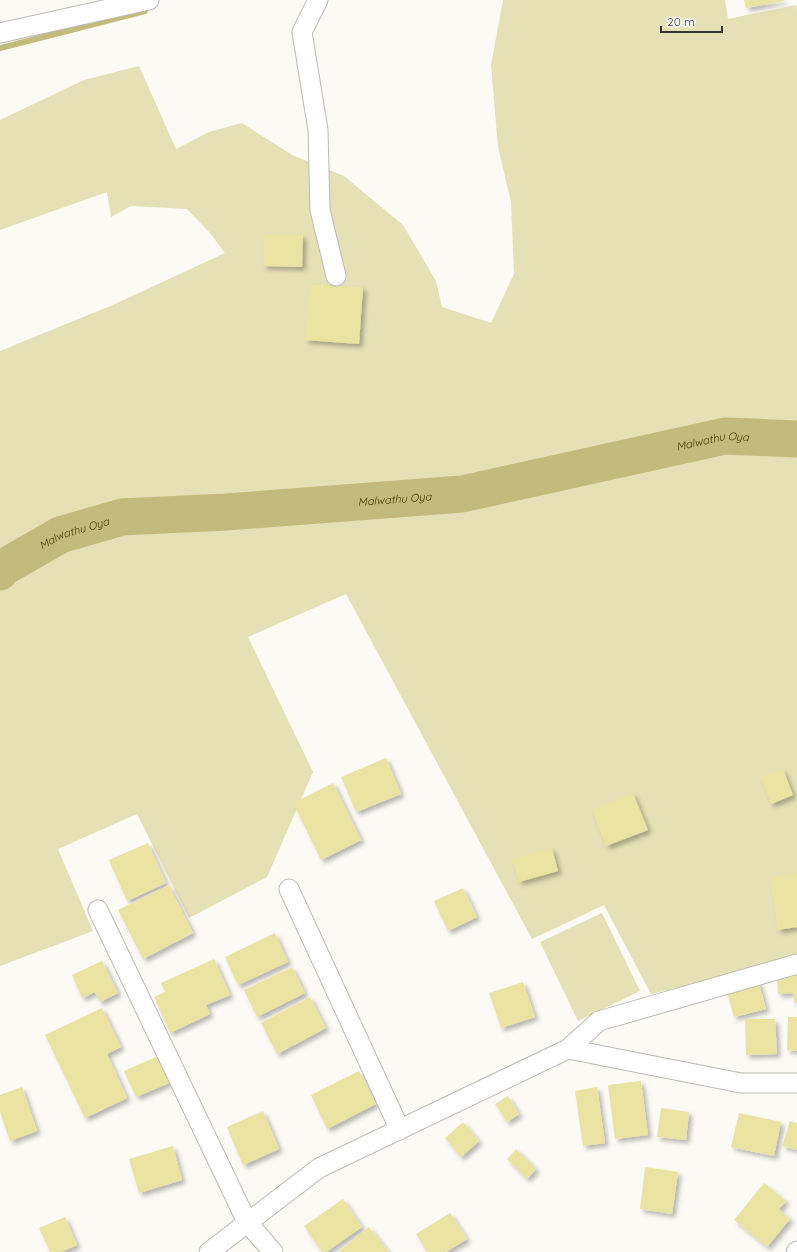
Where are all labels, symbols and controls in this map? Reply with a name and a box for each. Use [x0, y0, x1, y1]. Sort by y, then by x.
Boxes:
scale bar [661, 8, 722, 34]
text: 20 m [667, 14, 695, 29]
water label: Malwathu Oya [675, 429, 751, 454]
water label: Malwathu Oya [357, 489, 433, 509]
water label: Malwathu Oya [36, 514, 112, 553]

